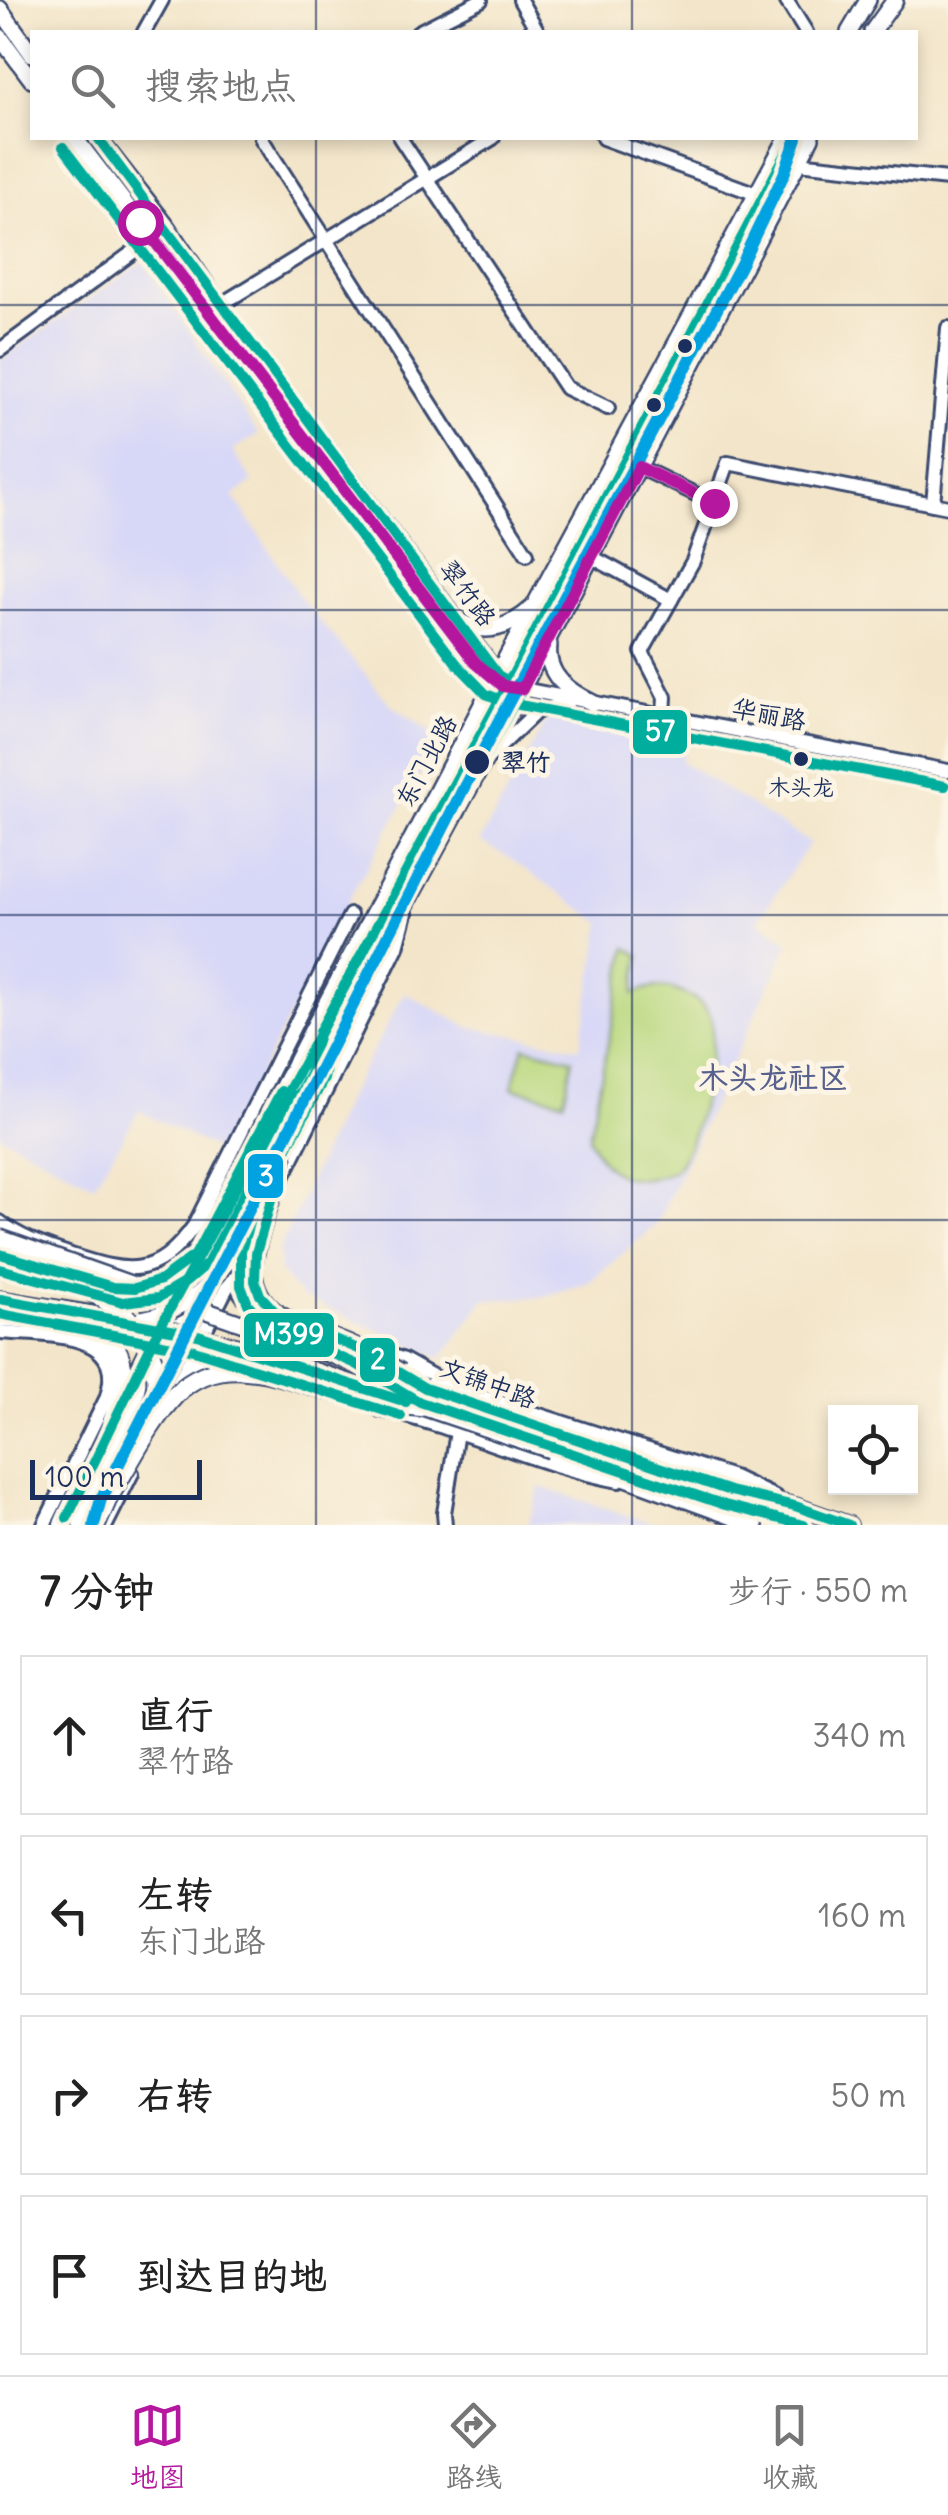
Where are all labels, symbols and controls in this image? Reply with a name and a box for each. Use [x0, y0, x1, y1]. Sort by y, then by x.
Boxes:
search box [30, 30, 918, 140]
icon: search [65, 58, 120, 113]
text: 搜索地点 [145, 62, 297, 109]
route start [118, 200, 164, 246]
unlabelled marker [675, 336, 695, 356]
unlabelled marker [644, 395, 664, 415]
route end [692, 481, 738, 527]
street label: 翠竹路 [433, 553, 503, 633]
street label: 华丽路 [729, 691, 809, 737]
line badge: 57 [631, 708, 689, 756]
street label: 东门北路 [388, 709, 464, 813]
text: 57 [645, 713, 675, 749]
place label: 翠竹 [501, 746, 551, 778]
marker: 翠竹 [462, 747, 492, 777]
marker: 木头龙 [791, 749, 811, 769]
place label: 木头龙 [768, 773, 834, 801]
district label: 木头龙社区 [698, 1058, 848, 1096]
line badge: 3 [246, 1152, 285, 1200]
text: 3 [258, 1158, 274, 1194]
line badge: M399 [242, 1311, 336, 1359]
text: M399 [254, 1316, 324, 1352]
line badge: 2 [358, 1336, 397, 1384]
text: 2 [370, 1341, 386, 1377]
street label: 文锦中路 [436, 1351, 540, 1415]
map controls [828, 1405, 918, 1495]
button: locate [828, 1405, 918, 1495]
scale bar [30, 1455, 202, 1500]
text: 100 m [45, 1459, 124, 1495]
text: 7 分钟 [40, 1565, 155, 1617]
text: 步行 · 550 m [728, 1570, 908, 1611]
text: 直行 [137, 1691, 213, 1738]
icon: ahead [42, 1708, 97, 1763]
text: 340 m [813, 1715, 906, 1756]
text: 翠竹路 [137, 1740, 233, 1781]
text: 左转 [137, 1871, 213, 1918]
icon: left [42, 1888, 97, 1943]
text: 160 m [818, 1895, 906, 1936]
text: 东门北路 [137, 1920, 265, 1961]
icon: right [42, 2068, 97, 2123]
text: 右转 [137, 2072, 213, 2119]
text: 50 m [831, 2075, 906, 2116]
icon: arrive [42, 2248, 97, 2303]
text: 到达目的地 [137, 2252, 327, 2299]
tab: 地图 [130, 2398, 186, 2495]
tab: 路线 [446, 2398, 502, 2495]
tab: 收藏 [762, 2398, 818, 2495]

